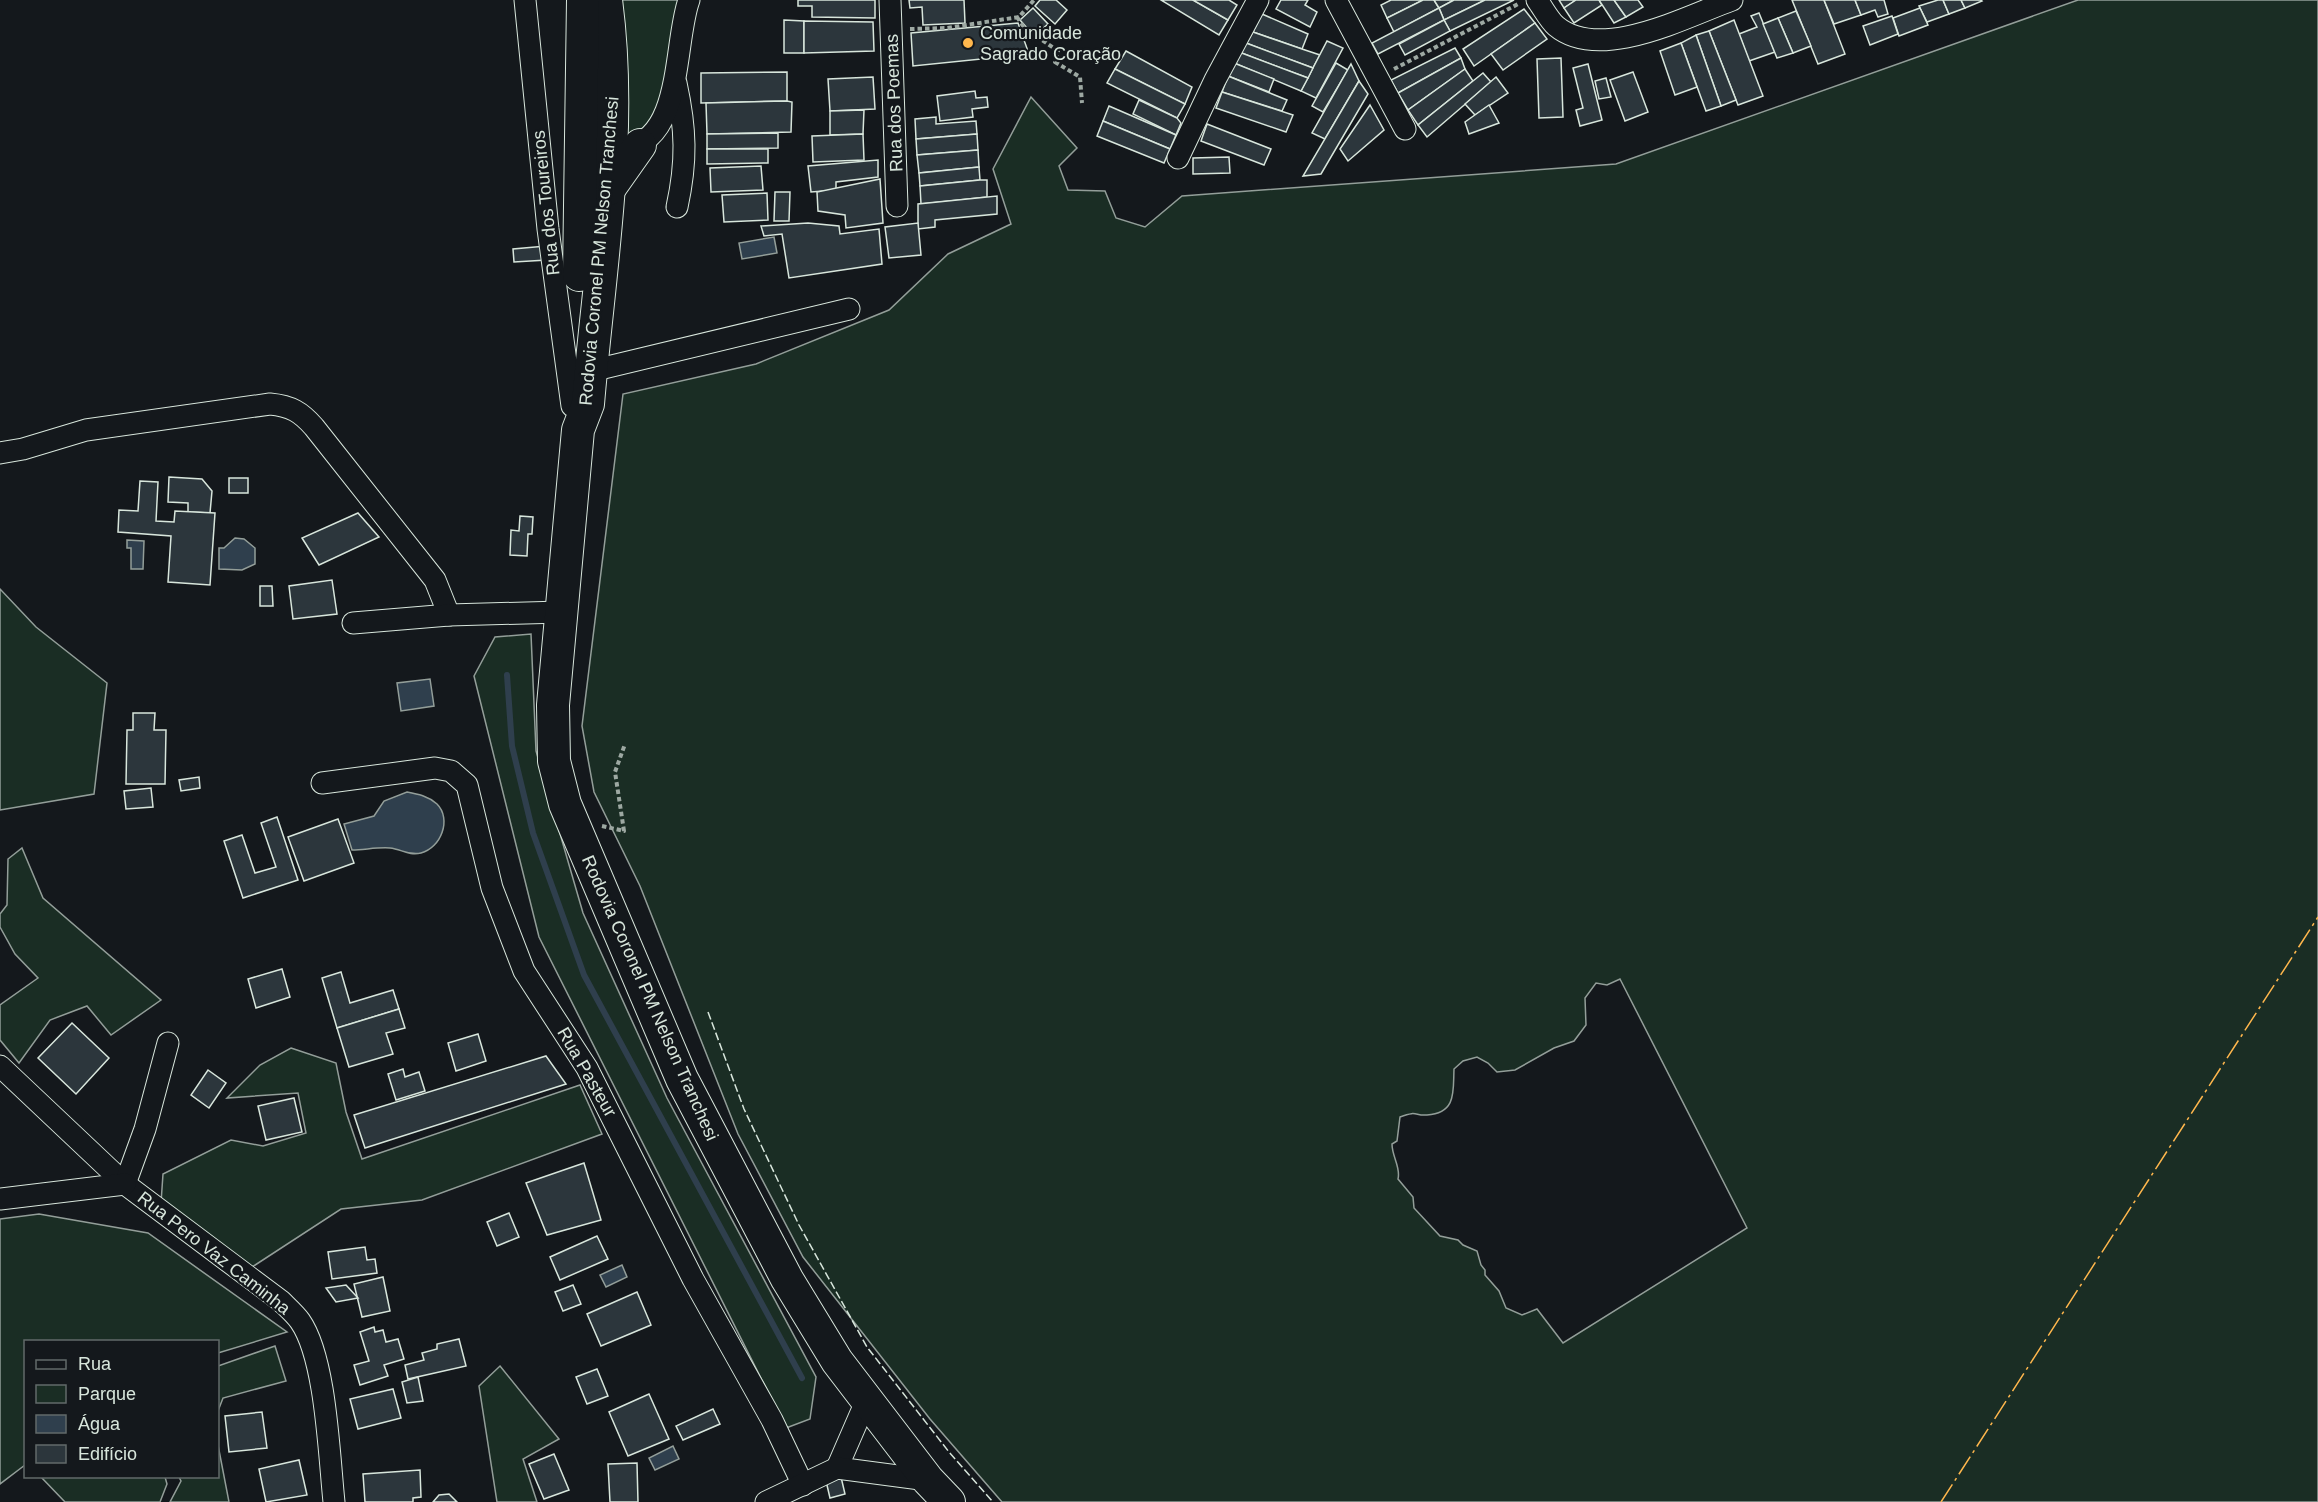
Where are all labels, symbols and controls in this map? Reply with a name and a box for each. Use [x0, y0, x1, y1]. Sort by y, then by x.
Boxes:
place label: Comunidade Sagrado Coração [980, 23, 1121, 64]
street label: Rua dos Poemas [882, 34, 906, 172]
marker: Comunidade Sagrado Coração [961, 36, 975, 50]
street label: Rodovia Coronel PM Nelson Tranchesi [576, 96, 622, 406]
street label: Rua dos Toureiros [528, 129, 564, 277]
street label: Rodovia Coronel PM Nelson Tranchesi [578, 852, 722, 1144]
street label: Rua Pasteur [553, 1024, 621, 1120]
street label: Rua Pero Vaz Caminha [134, 1187, 295, 1319]
legend [24, 1340, 219, 1478]
text: Rua [78, 1354, 112, 1374]
text: Parque [78, 1384, 136, 1404]
text: Água [78, 1414, 121, 1434]
text: Edifício [78, 1444, 137, 1464]

